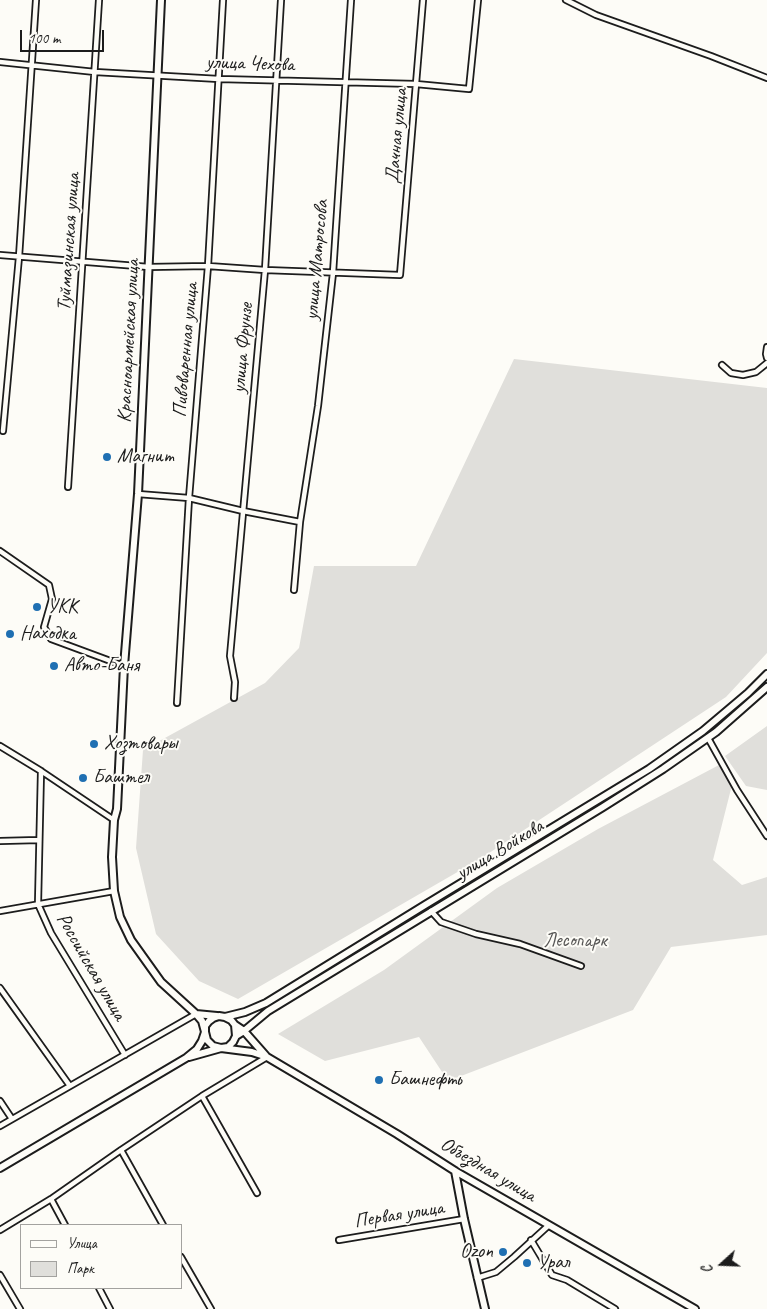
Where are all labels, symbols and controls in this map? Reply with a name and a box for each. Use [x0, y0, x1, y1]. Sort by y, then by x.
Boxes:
scale bar [22, 20, 106, 52]
text: 100 m [28, 29, 60, 48]
street label: улица Чехова [206, 50, 294, 78]
street label: Дачная улица [381, 87, 413, 185]
street label: Туймазинская улица [52, 172, 86, 312]
street label: улица Матросова [300, 199, 334, 321]
street label: Красноармейская улица [113, 259, 145, 423]
street label: Пивоваренная улица [168, 282, 204, 418]
street label: улица Фрунзе [227, 302, 259, 394]
place label: Магнит [117, 445, 174, 469]
marker: Магнит [101, 451, 113, 463]
place label: УКК [47, 595, 77, 619]
marker: УКК [31, 601, 43, 613]
place label: Находка [20, 622, 76, 646]
marker: Находка [4, 628, 16, 640]
place label: Авто-Баня [64, 654, 139, 678]
marker: Авто-Баня [48, 660, 60, 672]
place label: Хозтовары [104, 732, 178, 756]
marker: Хозтовары [88, 738, 100, 750]
place label: Баштел [93, 766, 149, 790]
marker: Баштел [77, 772, 89, 784]
street label: улица Войкова [452, 815, 548, 885]
street label: Российская улица [51, 909, 131, 1025]
park label: Лесопарк [543, 929, 607, 953]
place label: Башнефть [389, 1068, 461, 1092]
marker: Башнефть [373, 1074, 385, 1086]
street label: Объездная улица [436, 1132, 540, 1208]
street label: Первая улица [353, 1196, 445, 1234]
legend [20, 1224, 182, 1289]
text: Улица [67, 1234, 97, 1253]
north arrow [697, 1239, 747, 1289]
place label: Ozon [460, 1240, 493, 1264]
marker: Ozon [497, 1246, 509, 1258]
place label: Урал [537, 1251, 569, 1275]
marker: Урал [521, 1257, 533, 1269]
text: Парк [67, 1259, 94, 1278]
text: С [698, 1263, 717, 1275]

